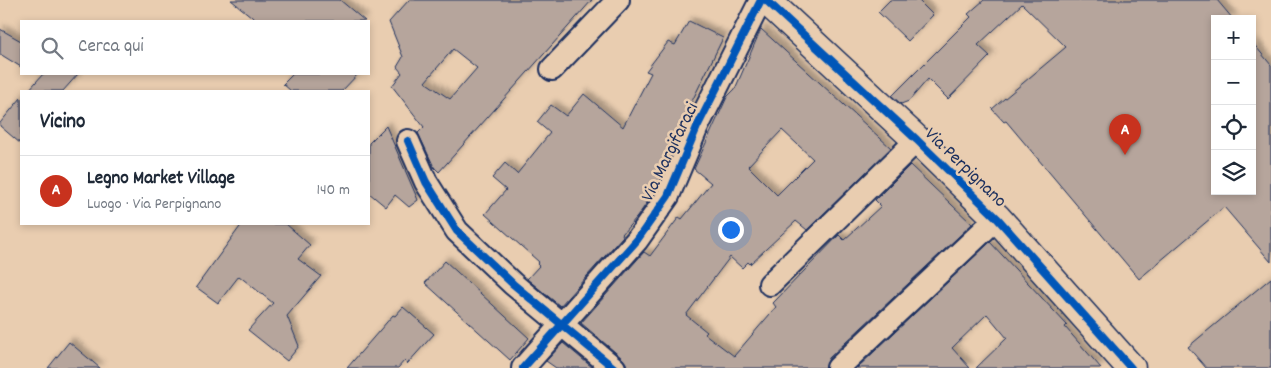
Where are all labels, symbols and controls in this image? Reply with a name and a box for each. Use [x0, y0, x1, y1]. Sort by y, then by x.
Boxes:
map controls [1211, 15, 1256, 195]
button: + [1211, 15, 1256, 60]
search box [20, 20, 370, 75]
icon: search [38, 34, 66, 62]
text: Cerca qui [78, 34, 144, 61]
button: − [1211, 60, 1256, 105]
street label: Via Margifaraci [635, 98, 707, 207]
button: locate [1211, 105, 1256, 150]
text: Vicino [40, 108, 85, 138]
pin: A [1109, 114, 1141, 155]
street label: Via Perpignano [917, 122, 1012, 215]
button: layers [1211, 150, 1256, 195]
text: Legno Market Village [87, 166, 235, 193]
text: A [52, 179, 60, 202]
text: 140 m [316, 179, 350, 202]
text: Luogo · Via Perpignano [87, 193, 221, 216]
your location [718, 217, 744, 243]

